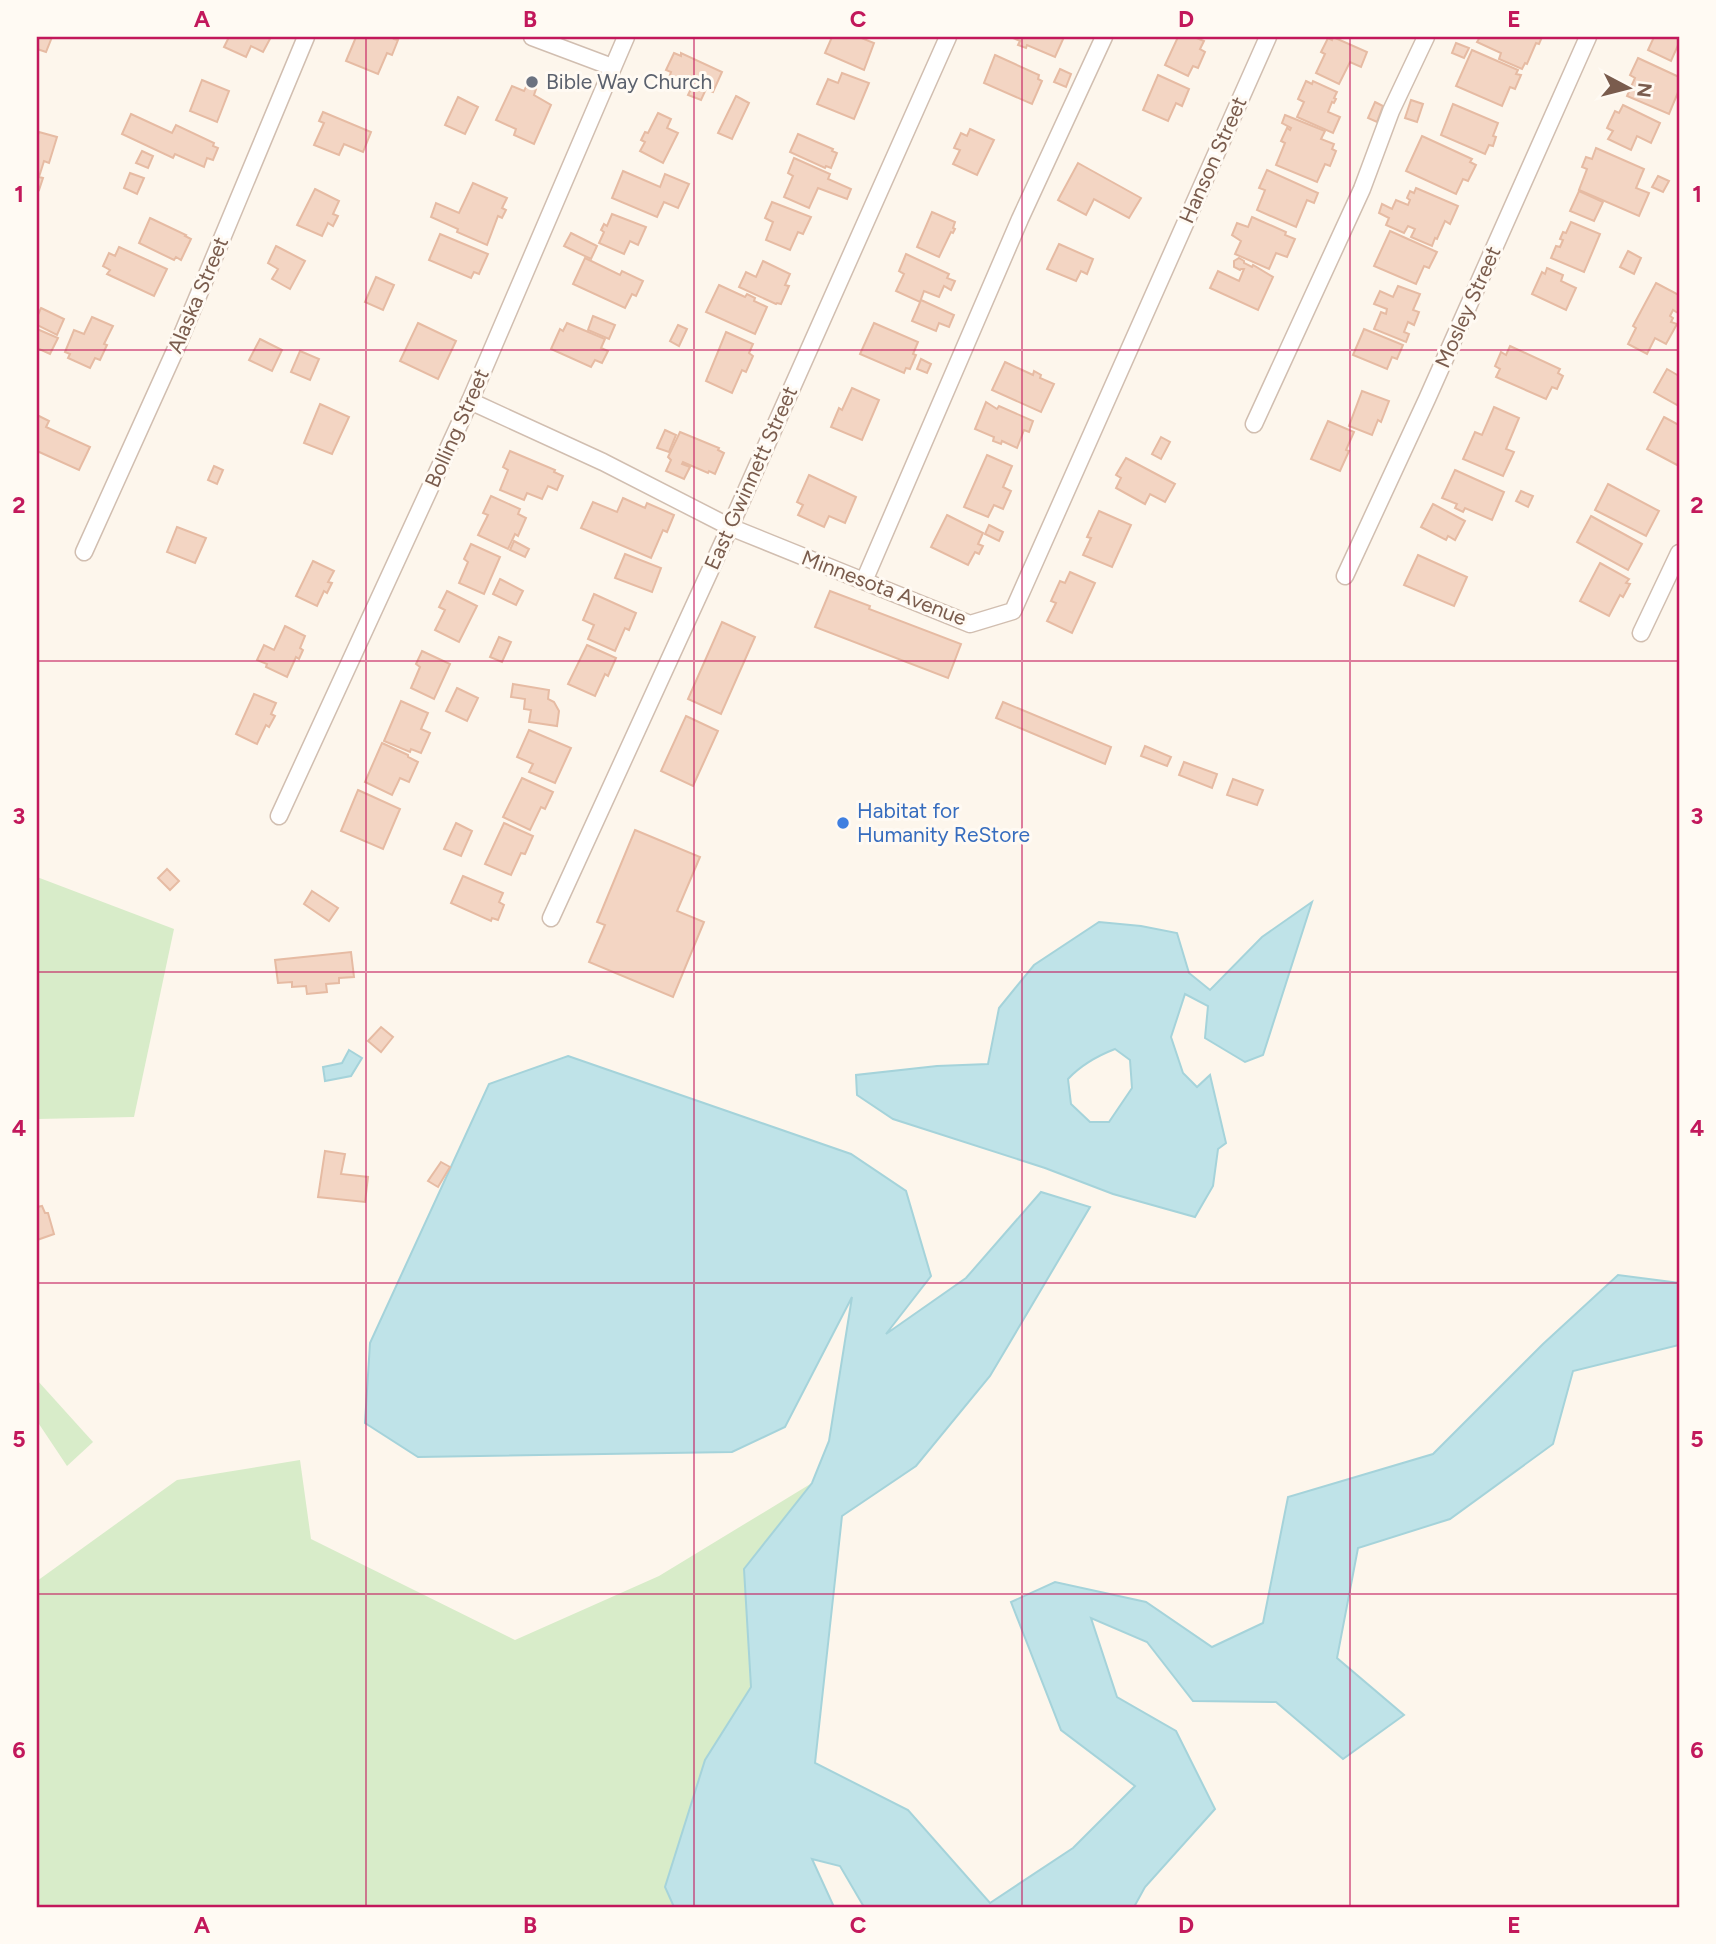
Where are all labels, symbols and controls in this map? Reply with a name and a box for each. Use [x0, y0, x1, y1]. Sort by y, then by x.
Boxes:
text: A [194, 5, 211, 33]
text: B [523, 5, 537, 33]
text: C [850, 5, 867, 33]
text: D [1178, 5, 1194, 33]
text: E [1507, 5, 1521, 33]
north arrow [1594, 52, 1664, 122]
place label: Bible Way Church [546, 69, 712, 94]
marker: Bible Way Church [524, 74, 540, 90]
text: N [1632, 81, 1657, 99]
street label: Hanson Street [1173, 93, 1252, 227]
text: 1 [14, 180, 24, 208]
text: 1 [1692, 180, 1702, 208]
street label: Alaska Street [162, 233, 233, 357]
street label: Mosley Street [1430, 242, 1506, 372]
street label: Bolling Street [419, 365, 494, 491]
street label: East Gwinnett Street [699, 382, 802, 573]
text: 2 [12, 491, 26, 519]
text: 2 [1690, 491, 1704, 519]
street label: Minnesota Avenue [798, 545, 970, 630]
place label: Habitat for Humanity ReStore [857, 798, 1030, 847]
text: 3 [13, 802, 25, 830]
text: 3 [1691, 802, 1703, 830]
marker: Habitat for Humanity ReStore [835, 815, 851, 831]
text: 4 [12, 1114, 26, 1142]
text: 4 [1690, 1114, 1704, 1142]
text: 5 [12, 1425, 26, 1453]
text: 5 [1690, 1425, 1704, 1453]
text: 6 [12, 1736, 26, 1764]
text: 6 [1690, 1736, 1704, 1764]
text: A [194, 1911, 211, 1939]
text: B [523, 1911, 537, 1939]
text: C [850, 1911, 867, 1939]
text: D [1178, 1911, 1194, 1939]
text: E [1507, 1911, 1521, 1939]

